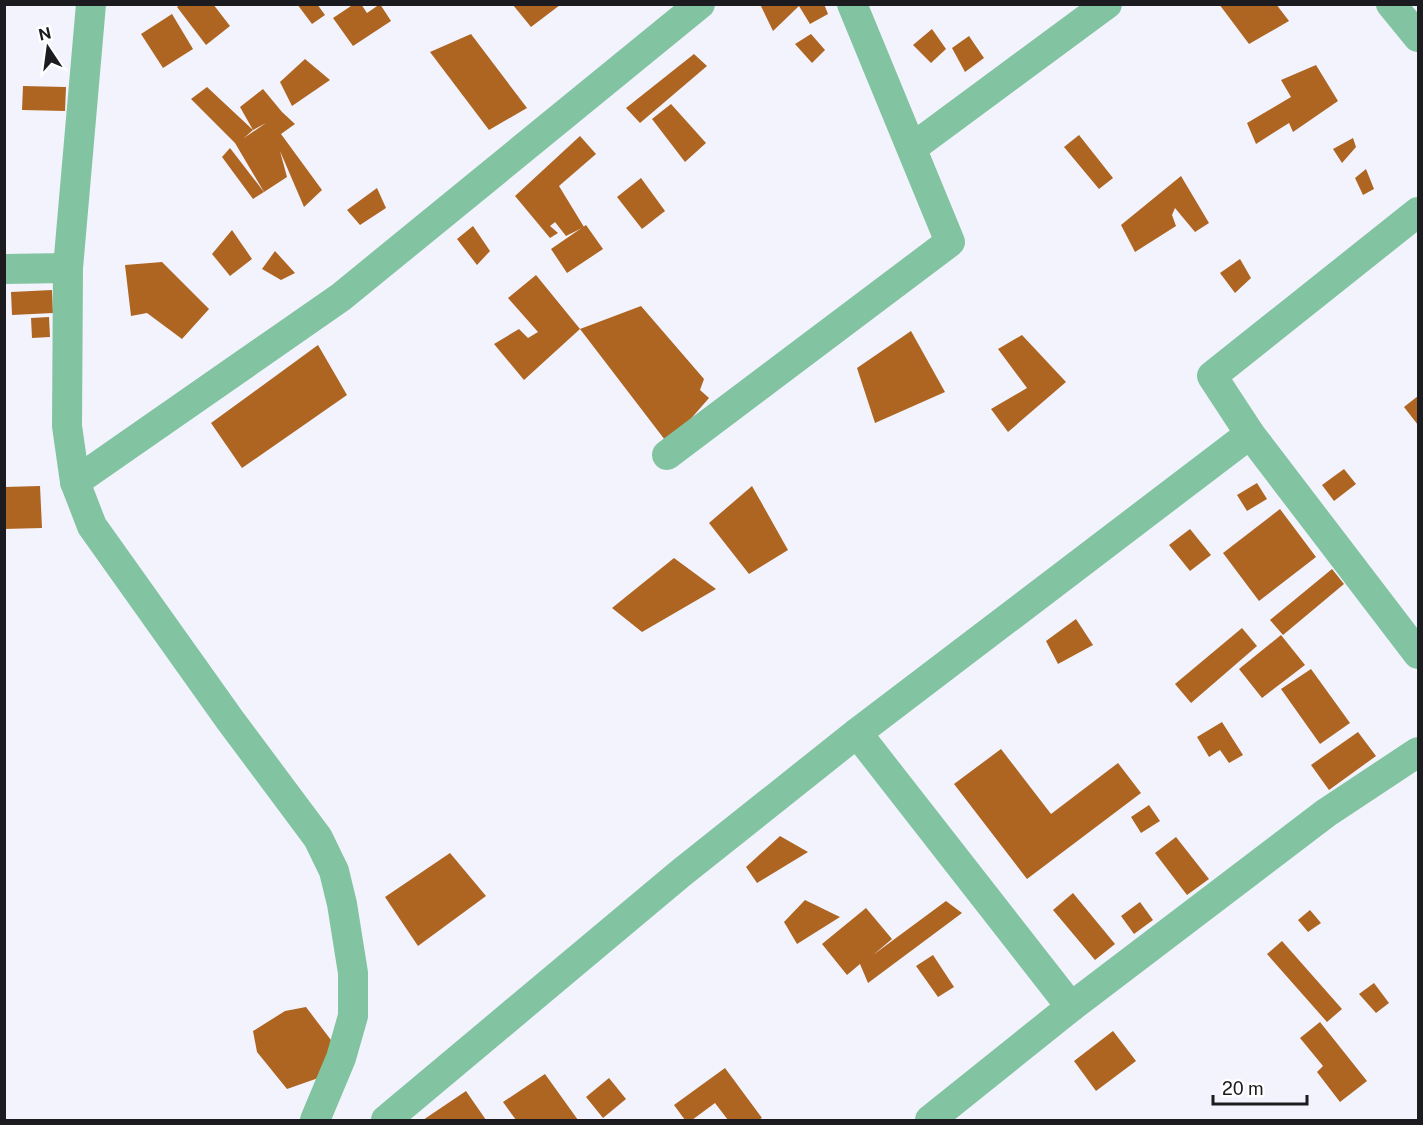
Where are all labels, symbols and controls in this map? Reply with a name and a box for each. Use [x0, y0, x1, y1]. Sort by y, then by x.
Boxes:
north arrow [18, 18, 78, 78]
text: N [37, 23, 53, 45]
scale bar [1213, 1068, 1308, 1106]
text: 20 m [1222, 1078, 1264, 1099]

